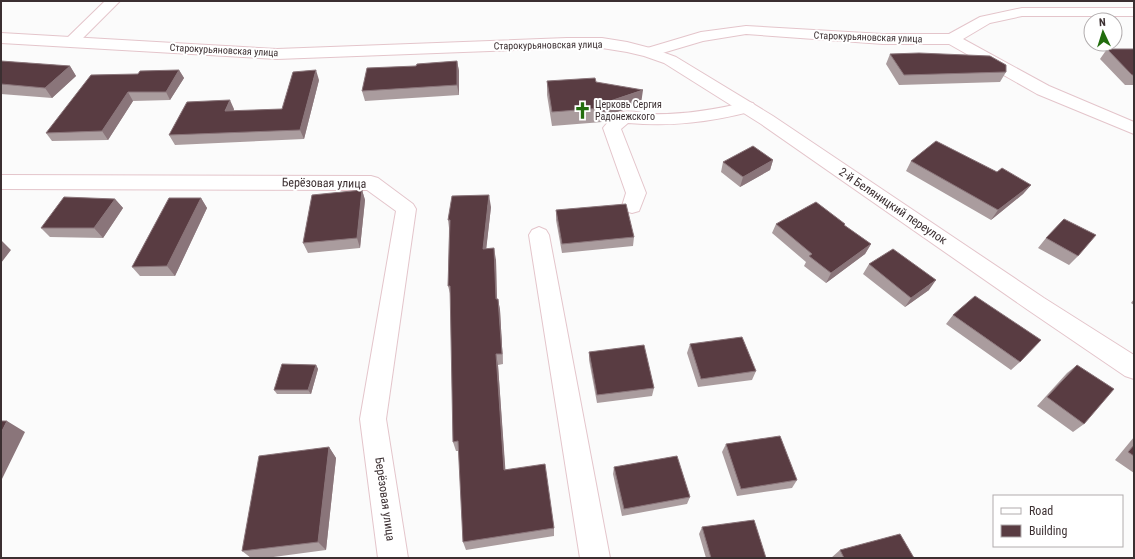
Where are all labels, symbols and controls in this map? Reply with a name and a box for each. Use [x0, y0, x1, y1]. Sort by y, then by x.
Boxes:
north arrow [1083, 12, 1123, 52]
text: N [1099, 16, 1106, 29]
street label: Старокурьяновская улица [813, 30, 923, 44]
street label: Старокурьяновская улица [494, 39, 603, 51]
street label: Старокурьяновская улица [169, 42, 279, 58]
place label: Церковь Сергия Радонежского [595, 99, 662, 122]
church icon: Церковь Сергия Радонежского [572, 100, 592, 120]
street label: 2-й Беляницкий переулок [836, 165, 950, 247]
street label: Берёзовая улица [282, 175, 367, 191]
street label: Берёзовая улица [372, 456, 398, 542]
legend [993, 495, 1123, 547]
text: Road [1029, 504, 1053, 518]
text: Building [1029, 524, 1067, 538]

